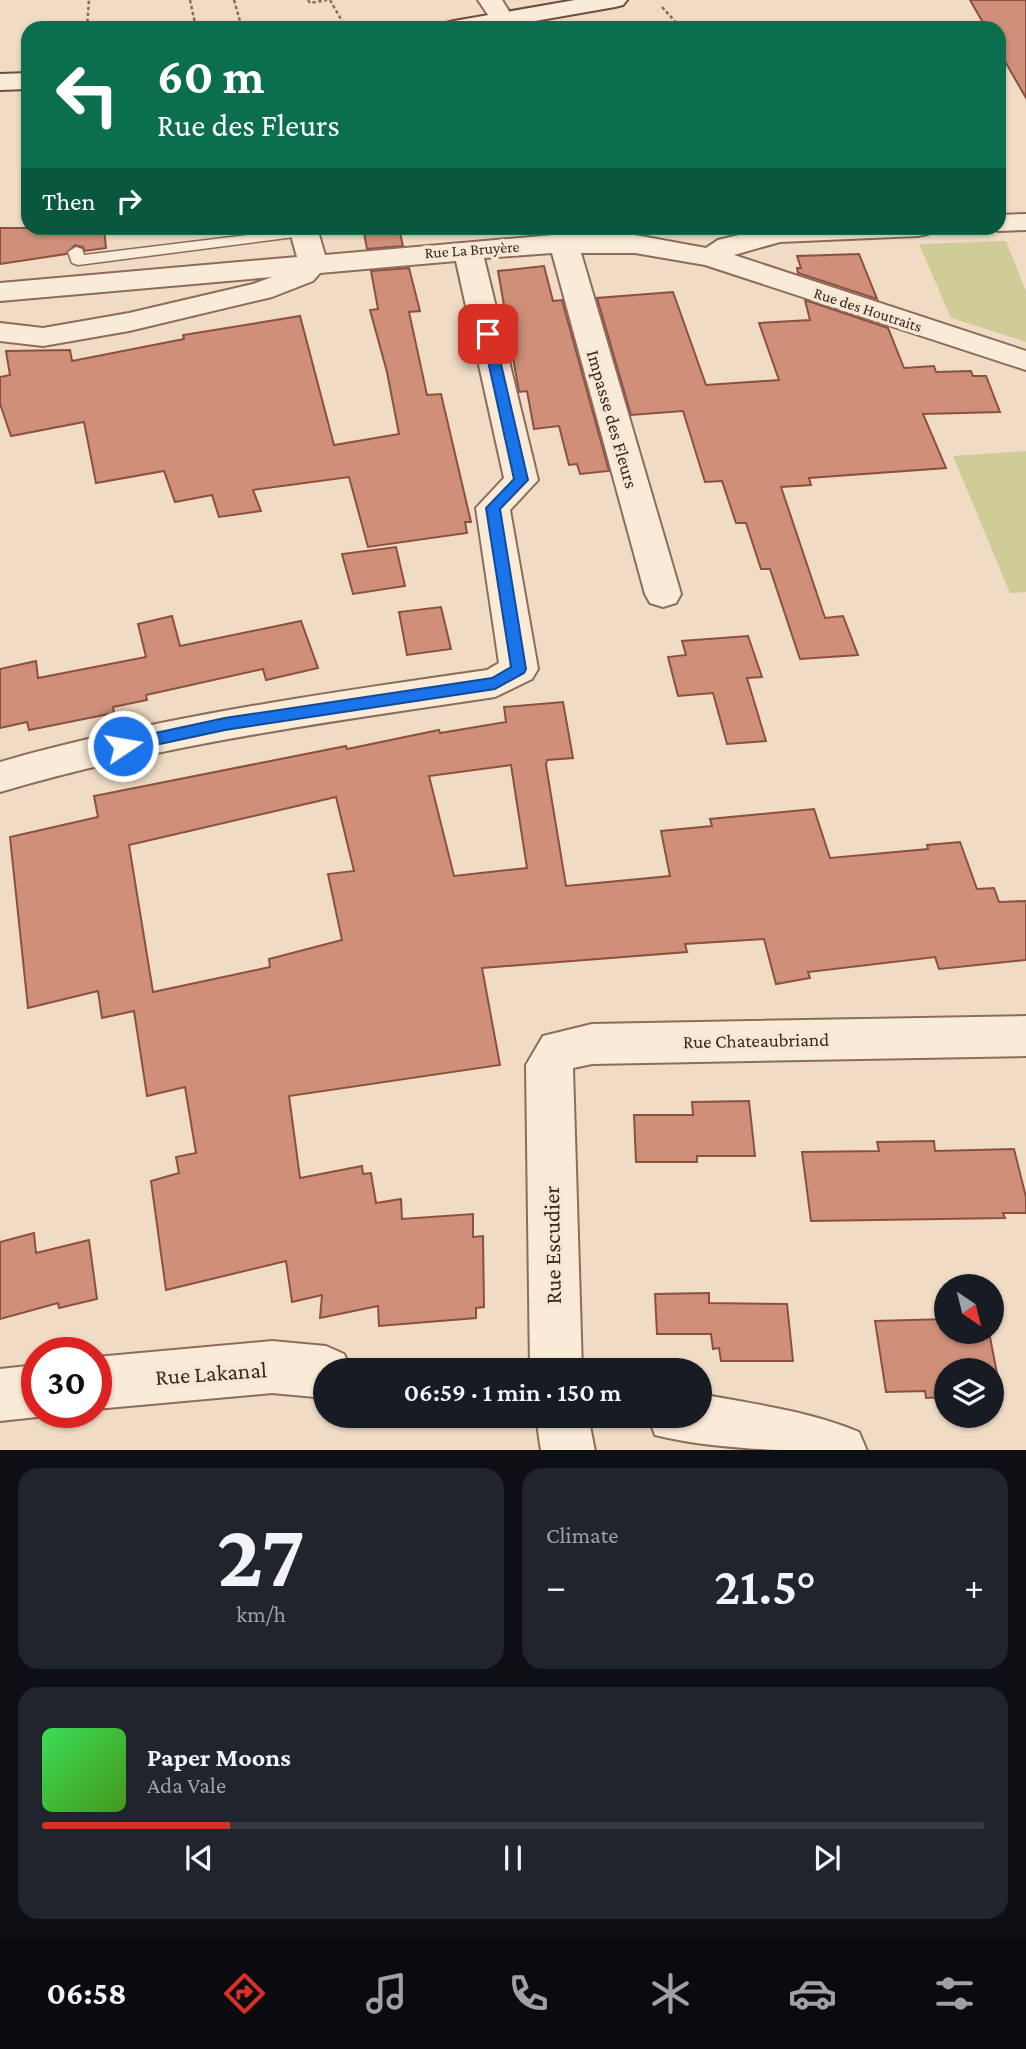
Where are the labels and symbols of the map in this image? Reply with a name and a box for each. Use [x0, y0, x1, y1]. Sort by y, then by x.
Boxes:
street label: Rue La Bruyère [424, 238, 520, 262]
street label: Rue des Houtraits [812, 284, 924, 335]
pin [458, 304, 518, 364]
street label: Impasse des Fleurs [583, 348, 642, 491]
position arrow [86, 709, 160, 783]
street label: Rue Chateaubriand [683, 1029, 829, 1052]
street label: Rue Escudier [538, 1185, 566, 1305]
north arrow [934, 1274, 1004, 1344]
speed limit sign: 30 [21, 1337, 112, 1428]
street label: Rue Lakanal [154, 1356, 268, 1390]

